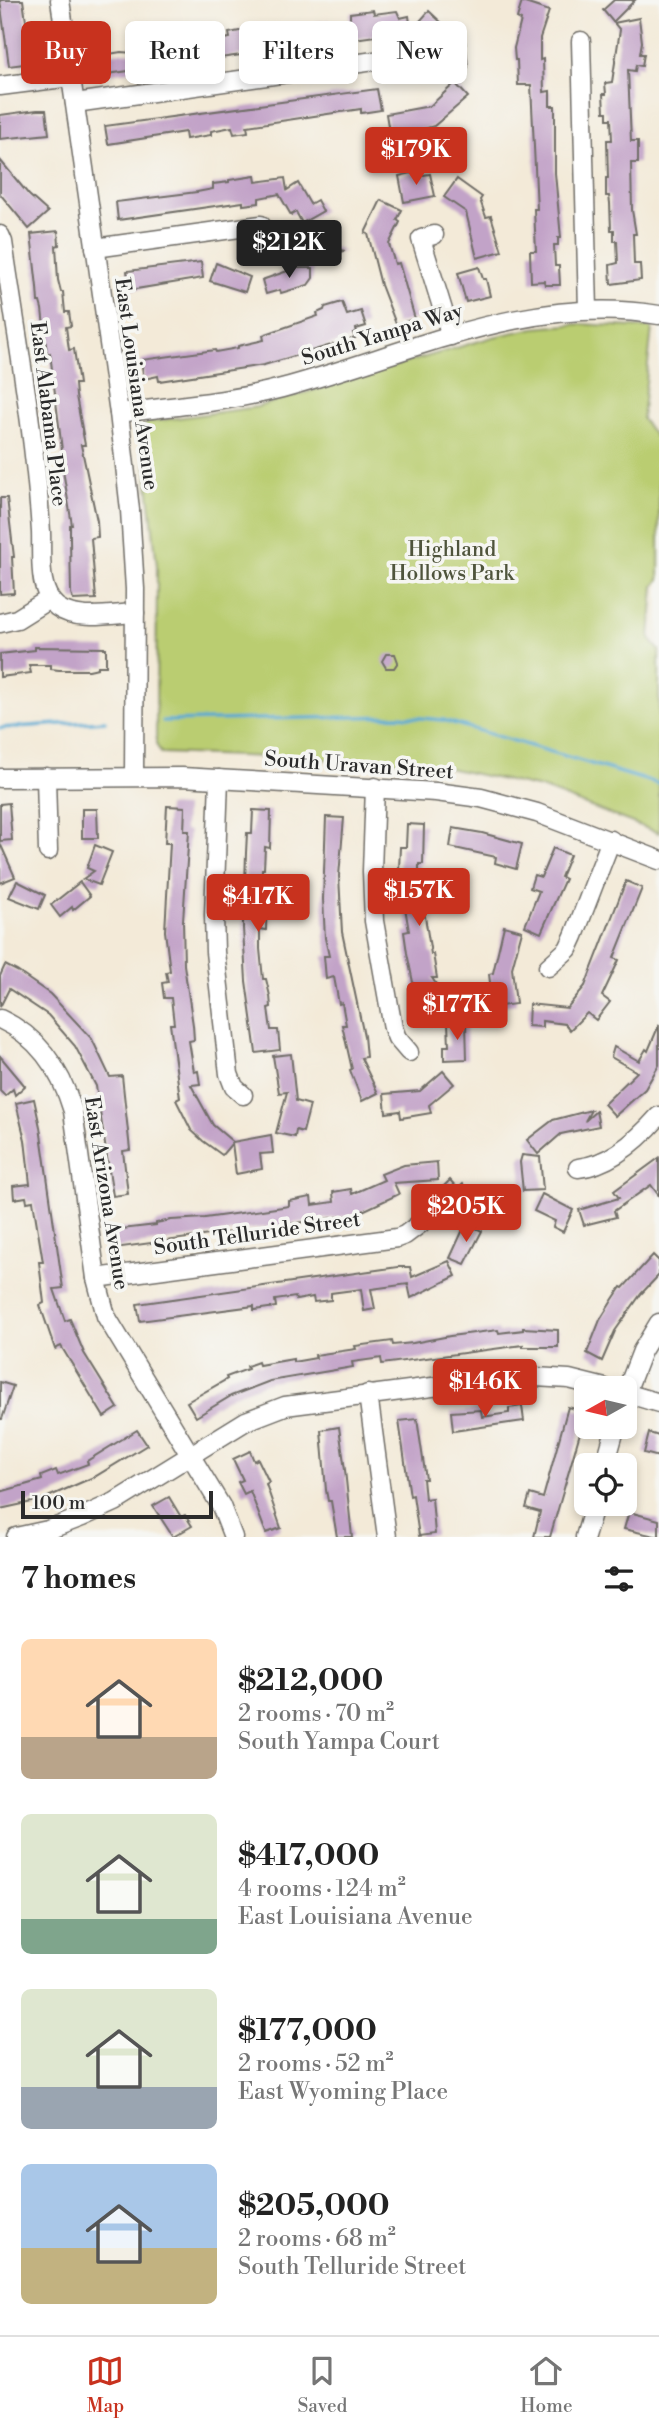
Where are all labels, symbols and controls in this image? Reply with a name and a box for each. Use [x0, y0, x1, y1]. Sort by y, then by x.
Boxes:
chip: Buy [21, 21, 111, 84]
chip: Rent [125, 21, 225, 84]
chip: Filters [239, 21, 358, 84]
chip: New [372, 21, 467, 84]
pin: $179K [367, 128, 465, 187]
text: $179K [381, 136, 451, 164]
pin: $212K [240, 220, 338, 280]
text: $212K [253, 229, 325, 257]
street label: East Louisiana Avenue [108, 276, 164, 492]
street label: South Yampa Way [298, 298, 467, 372]
street label: East Alabama Place [24, 320, 72, 508]
park label: Highland Hollows Park [390, 537, 515, 587]
street label: South Uravan Street [263, 746, 455, 786]
pin: $157K [370, 869, 468, 928]
pin: $417K [209, 874, 307, 934]
text: $157K [384, 877, 454, 905]
text: $417K [223, 883, 293, 911]
pin: $177K [408, 982, 506, 1042]
text: $177K [423, 991, 491, 1019]
street label: East Arizona Avenue [78, 1094, 134, 1292]
pin: $205K [417, 1184, 515, 1244]
text: $205K [427, 1193, 505, 1221]
street label: South Telluride Street [152, 1207, 363, 1261]
pin: $146K [436, 1360, 534, 1419]
text: $146K [449, 1368, 521, 1396]
north arrow [574, 1376, 637, 1438]
map controls [574, 1376, 637, 1516]
button: locate [574, 1453, 637, 1516]
scale bar [21, 1488, 214, 1520]
text: 100 m [32, 1491, 85, 1515]
text: 7 homes [21, 1560, 136, 1598]
icon: filters [600, 1560, 638, 1598]
text: $212,000 [238, 1662, 383, 1700]
icon: home [77, 1667, 161, 1751]
text: 2 rooms · 70 m² [238, 1700, 394, 1728]
text: South Yampa Court [238, 1728, 440, 1756]
text: $417,000 [238, 1837, 379, 1875]
icon: home [77, 1842, 161, 1926]
text: 4 rooms · 124 m² [238, 1875, 406, 1903]
text: East Louisiana Avenue [238, 1903, 473, 1931]
text: $177,000 [238, 2012, 377, 2050]
icon: home [77, 2017, 161, 2101]
text: 2 rooms · 52 m² [238, 2050, 394, 2078]
text: East Wyoming Place [238, 2078, 448, 2106]
text: $205,000 [238, 2187, 390, 2225]
icon: home [77, 2192, 161, 2276]
text: 2 rooms · 68 m² [238, 2225, 396, 2253]
text: South Telluride Street [238, 2253, 466, 2281]
tab: Map [86, 2352, 124, 2418]
tab: Saved [297, 2352, 347, 2418]
tab: Home [520, 2352, 572, 2418]

